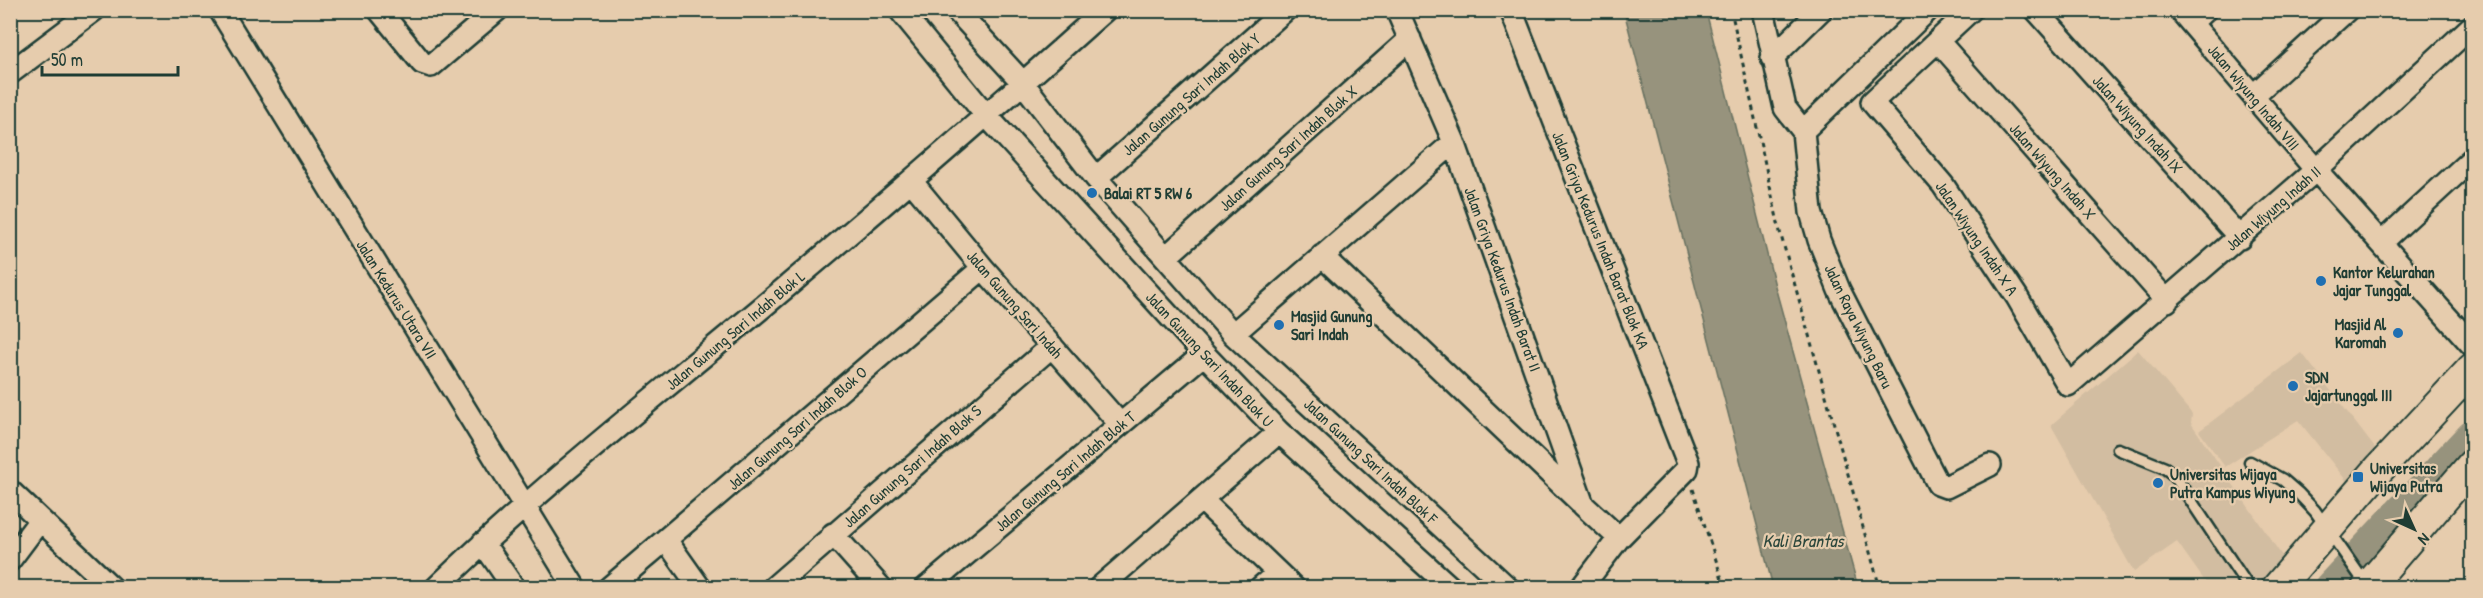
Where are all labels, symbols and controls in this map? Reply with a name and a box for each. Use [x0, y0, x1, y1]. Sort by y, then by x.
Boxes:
street label: Jalan Gunung Sari Indah Blok Y [1117, 28, 1265, 160]
scale bar [42, 39, 178, 77]
street label: Jalan Wiyung Indah VIII [2203, 39, 2305, 155]
text: 50 m [51, 47, 83, 72]
street label: Jalan Wiyung Indah IX [2088, 70, 2188, 178]
street label: Jalan Gunung Sari Indah Blok X [1214, 80, 1362, 216]
street label: Jalan Wiyung Indah X [2005, 118, 2102, 224]
street label: Jalan Griya Kedurus Indah Barat Blok KA [1547, 128, 1655, 352]
street label: Jalan Wiyung Indah II [2221, 160, 2325, 256]
street label: Jalan Wiyung Indah X A [1931, 177, 2023, 300]
place label: Balai RT 5 RW 6 [1104, 182, 1193, 204]
street label: Jalan Griya Kedurus Indah Barat II [1459, 184, 1547, 374]
marker: Balai RT 5 RW 6 [1085, 186, 1099, 200]
street label: Jalan Kedurus Utara VII [351, 235, 443, 363]
street label: Jalan Gunung Sari Indah [962, 245, 1068, 363]
street label: Jalan Raya Wiyung Baru [1819, 260, 1899, 392]
place label: Kantor Kelurahan Jajar Tunggal [2333, 261, 2435, 302]
street label: Jalan Gunung Sari Indah Blok L [661, 265, 809, 395]
marker: Kantor Kelurahan Jajar Tunggal [2314, 274, 2328, 288]
street label: Jalan Gunung Sari Indah Blok U [1141, 286, 1279, 432]
place label: Masjid Gunung Sari Indah [1291, 305, 1372, 345]
place label: Masjid Al Karomah [2335, 313, 2387, 353]
marker: Masjid Gunung Sari Indah [1272, 318, 1286, 332]
marker: Masjid Al Karomah [2391, 326, 2405, 340]
street label: Jalan Gunung Sari Indah Blok O [722, 361, 872, 495]
place label: SDN Jajartunggal III [2305, 366, 2392, 407]
marker: SDN Jajartunggal III [2286, 379, 2300, 393]
street label: Jalan Gunung Sari Indah Blok F [1299, 393, 1443, 530]
street label: Jalan Gunung Sari Indah Blok S [838, 399, 986, 532]
street label: Jalan Gunung Sari Indah Blok T [990, 405, 1140, 536]
place label: Universitas Wijaya Putra [2370, 457, 2443, 498]
place label: Universitas Wijaya Putra Kampus Wiyung [2170, 463, 2295, 504]
marker: Universitas Wijaya Putra [2351, 470, 2365, 484]
marker: Universitas Wijaya Putra Kampus Wiyung [2151, 476, 2165, 490]
north arrow [2384, 499, 2444, 559]
water label: Kali Brantas [1763, 528, 1845, 553]
text: N [2413, 529, 2435, 551]

